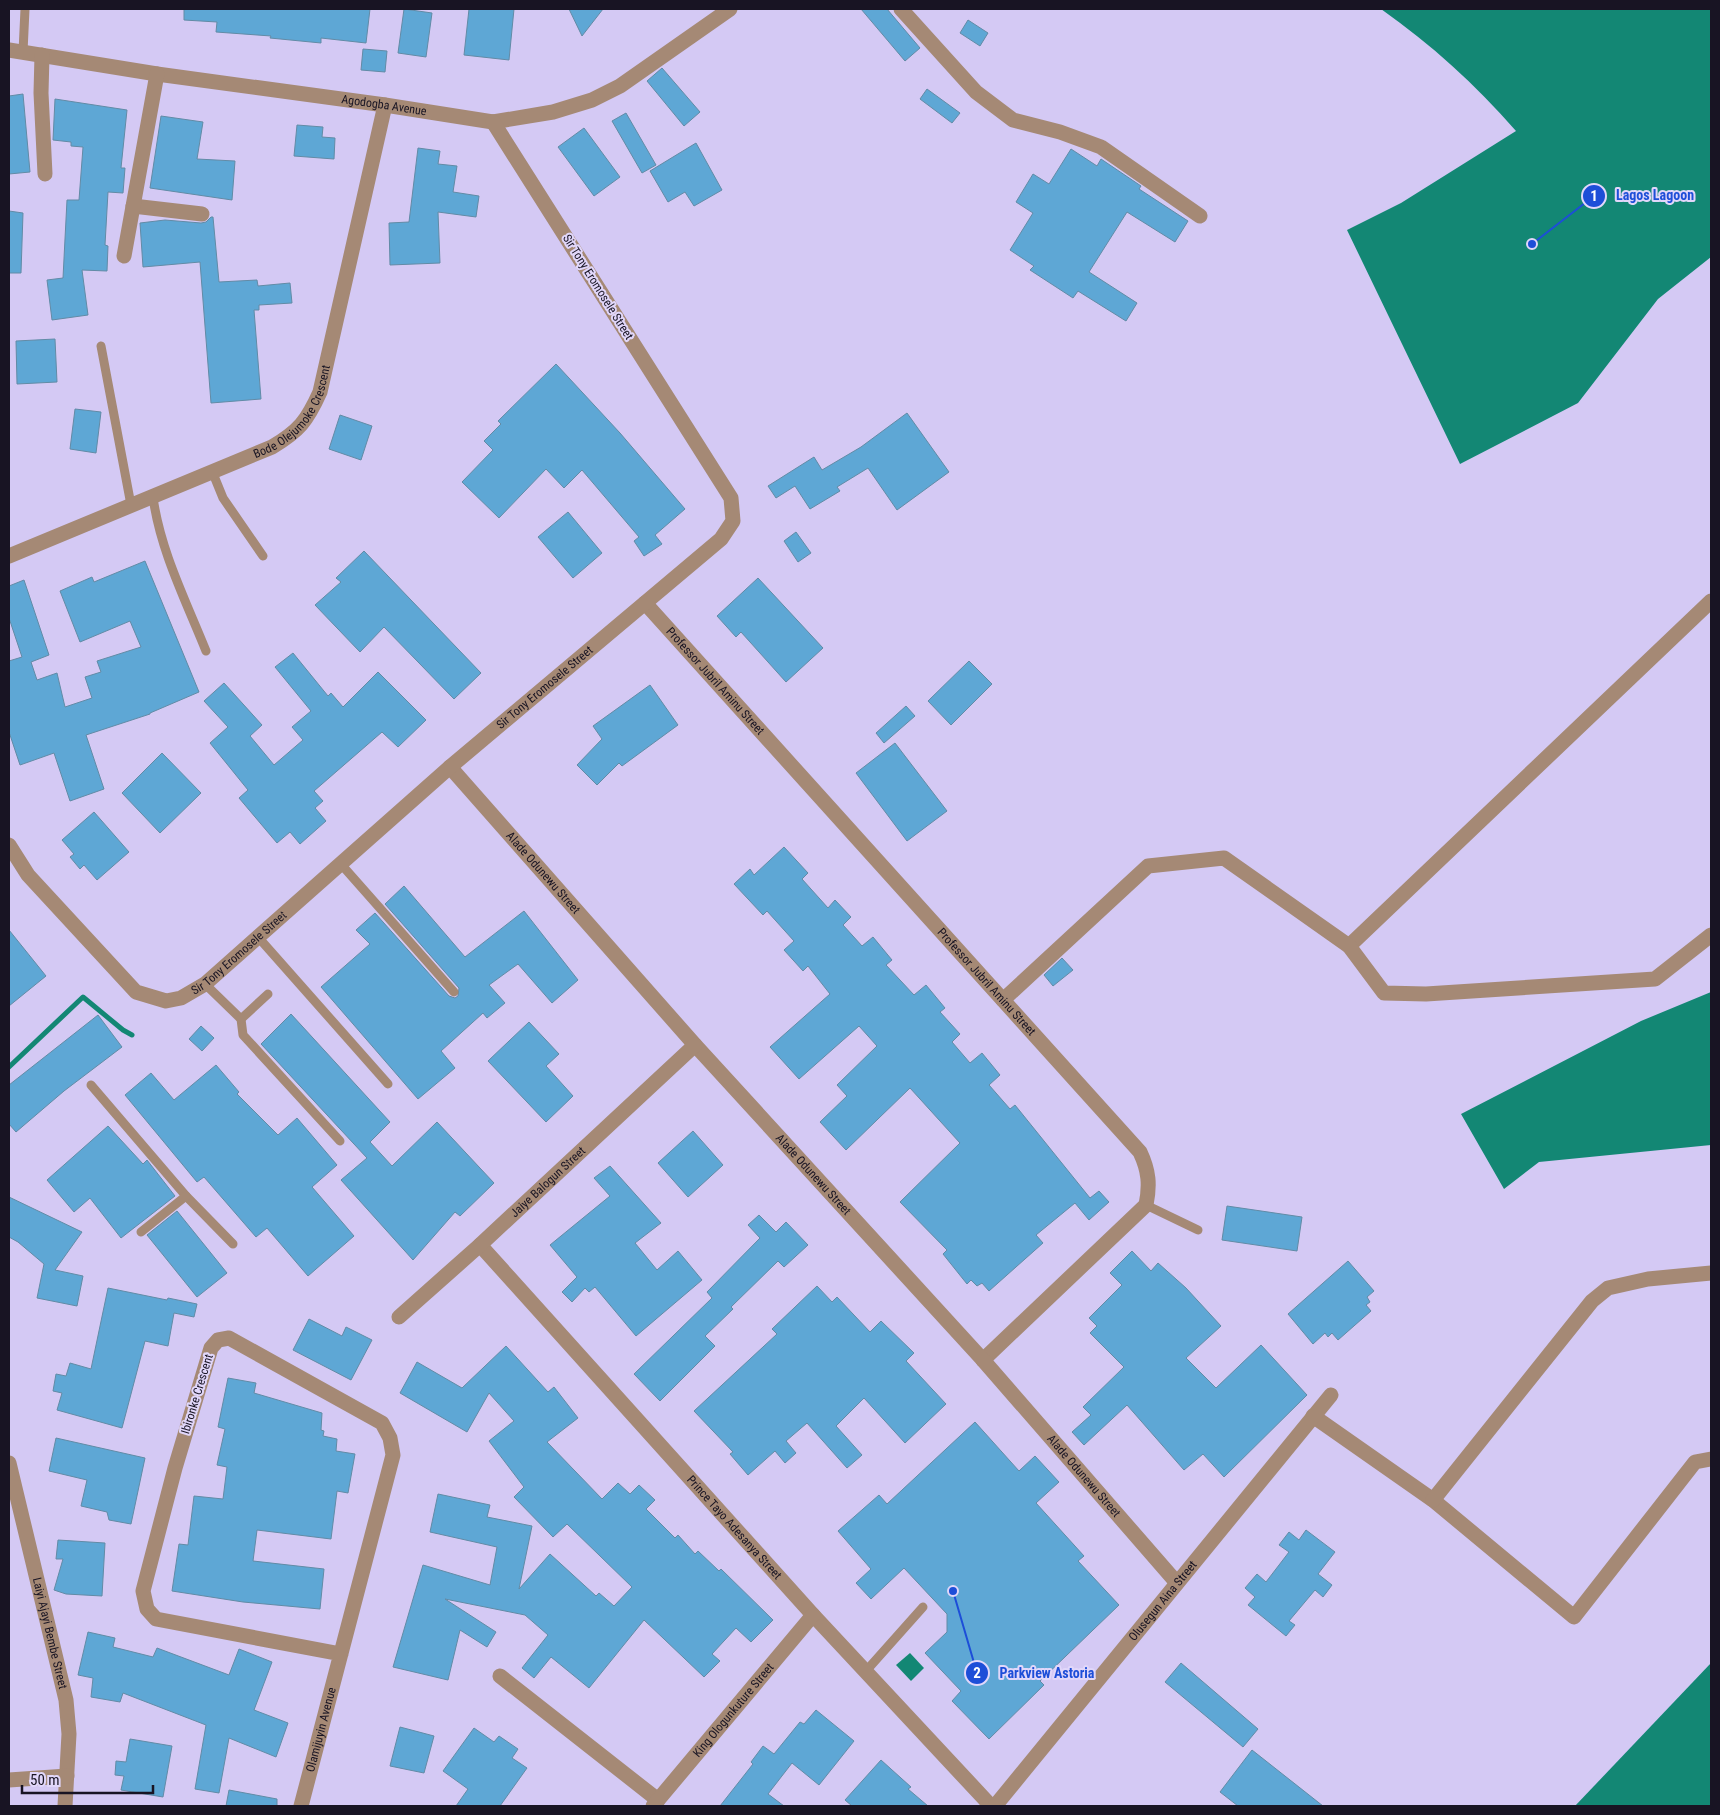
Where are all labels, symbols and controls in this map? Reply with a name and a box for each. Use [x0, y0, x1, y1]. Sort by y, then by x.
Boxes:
street label: Agodogba Avenue [341, 92, 428, 118]
callout: Lagos Lagoon [1581, 181, 1704, 210]
text: 1 [1590, 187, 1598, 205]
text: Lagos Lagoon [1616, 187, 1694, 203]
street label: Sir Tony Eromosele Street [560, 232, 636, 343]
street label: Bode Olejumoke Crescent [251, 363, 333, 461]
street label: Professor Jubril Aminu Street [663, 624, 768, 738]
street label: Sir Tony Eromosele Street [494, 643, 596, 732]
street label: Alade Odunewu Street [503, 829, 583, 917]
street label: Sir Tony Eromosele Street [189, 908, 290, 998]
street label: Professor Jubril Aminu Street [935, 925, 1039, 1039]
street label: Alade Odunewu Street [773, 1131, 854, 1218]
street label: Jaiye Balogun Street [507, 1143, 588, 1220]
street label: Ibironke Crescent [178, 1352, 216, 1436]
street label: Alade Odunewu Street [1044, 1432, 1124, 1520]
street label: Prince Tayo Adesanya Street [684, 1473, 785, 1583]
street label: Olusegun Aina Street [1126, 1558, 1200, 1644]
street label: Laiyi Ajayi Bembe Street [30, 1576, 70, 1691]
callout: Parkview Astoria [964, 1659, 1104, 1688]
street label: King Ologunkuture Street [690, 1660, 777, 1760]
text: 2 [973, 1664, 981, 1682]
text: Parkview Astoria [1000, 1665, 1095, 1681]
street label: Olamijuyin Avenue [303, 1685, 339, 1773]
scale bar [22, 1762, 154, 1794]
text: 50 m [30, 1771, 60, 1789]

